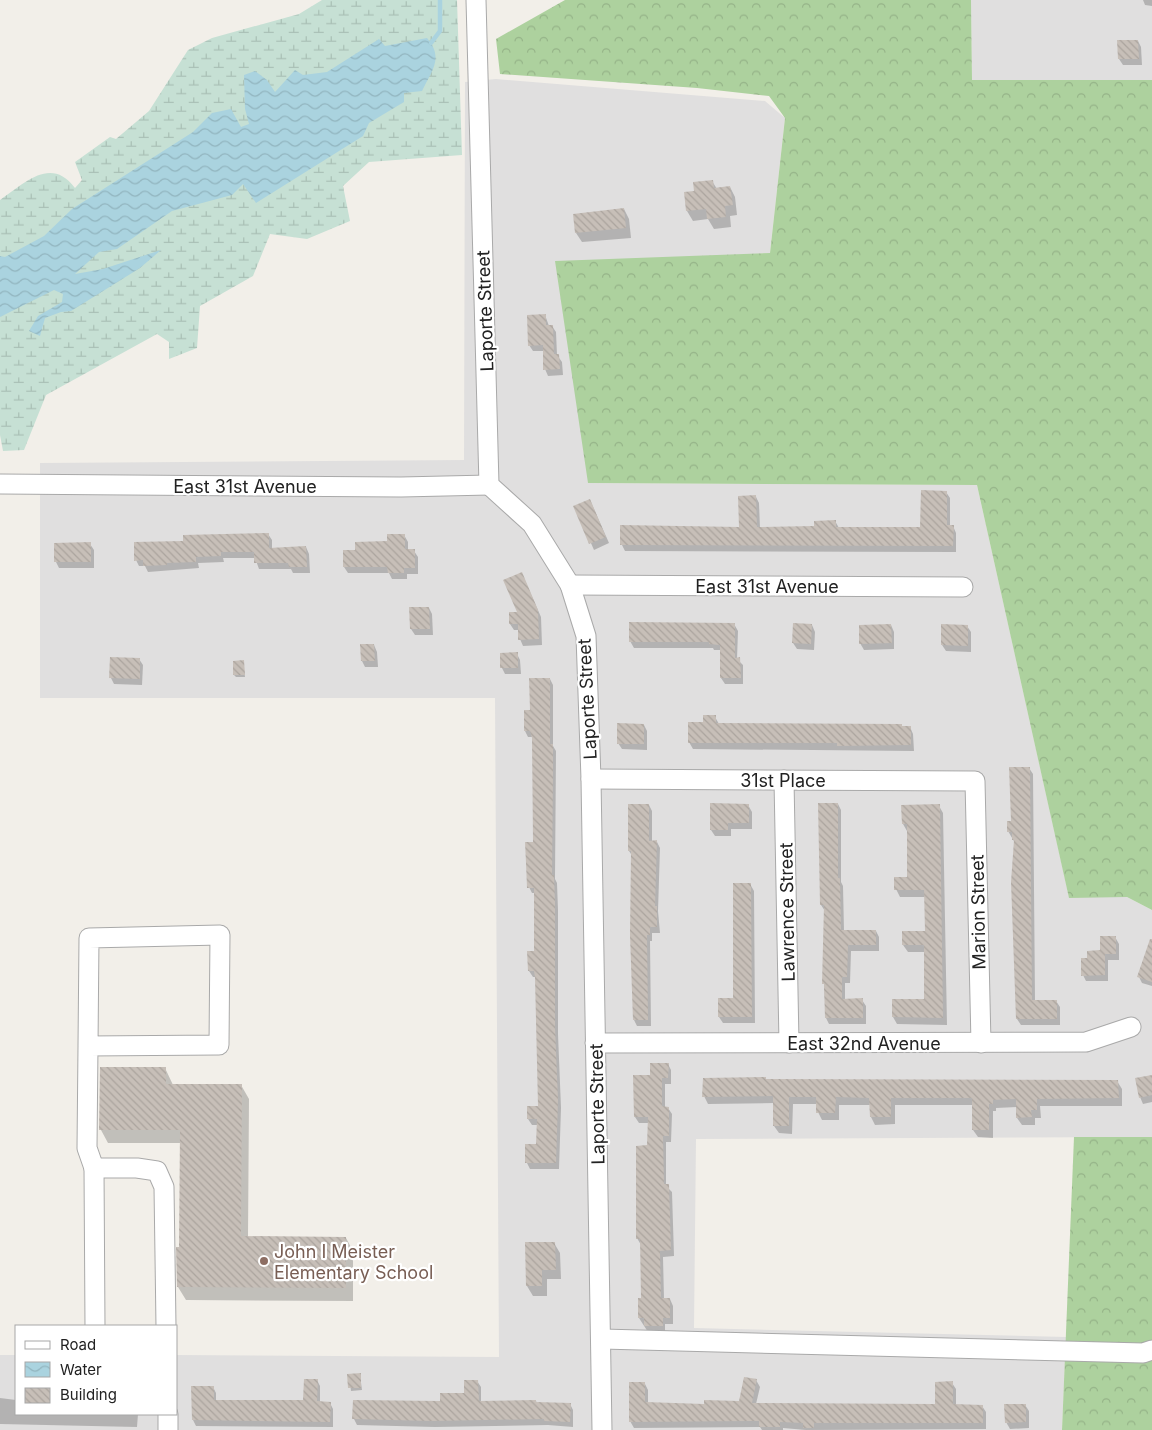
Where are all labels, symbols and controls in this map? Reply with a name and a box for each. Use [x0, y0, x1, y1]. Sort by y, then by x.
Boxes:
street label: Laporte Street [472, 250, 498, 372]
street label: East 31st Avenue [173, 476, 317, 497]
street label: East 31st Avenue [695, 576, 839, 597]
street label: Laporte Street [573, 638, 601, 760]
street label: 31st Place [740, 770, 826, 791]
street label: Lawrence Street [775, 842, 799, 982]
street label: Marion Street [966, 854, 990, 970]
street label: East 32nd Avenue [787, 1033, 941, 1054]
street label: Laporte Street [585, 1043, 609, 1165]
place label: John I Meister Elementary School [274, 1241, 433, 1283]
marker: John I Meister Elementary School [258, 1255, 270, 1267]
legend [15, 1325, 178, 1415]
text: Road [60, 1335, 96, 1354]
text: Water [60, 1360, 102, 1379]
text: Building [60, 1385, 117, 1404]

